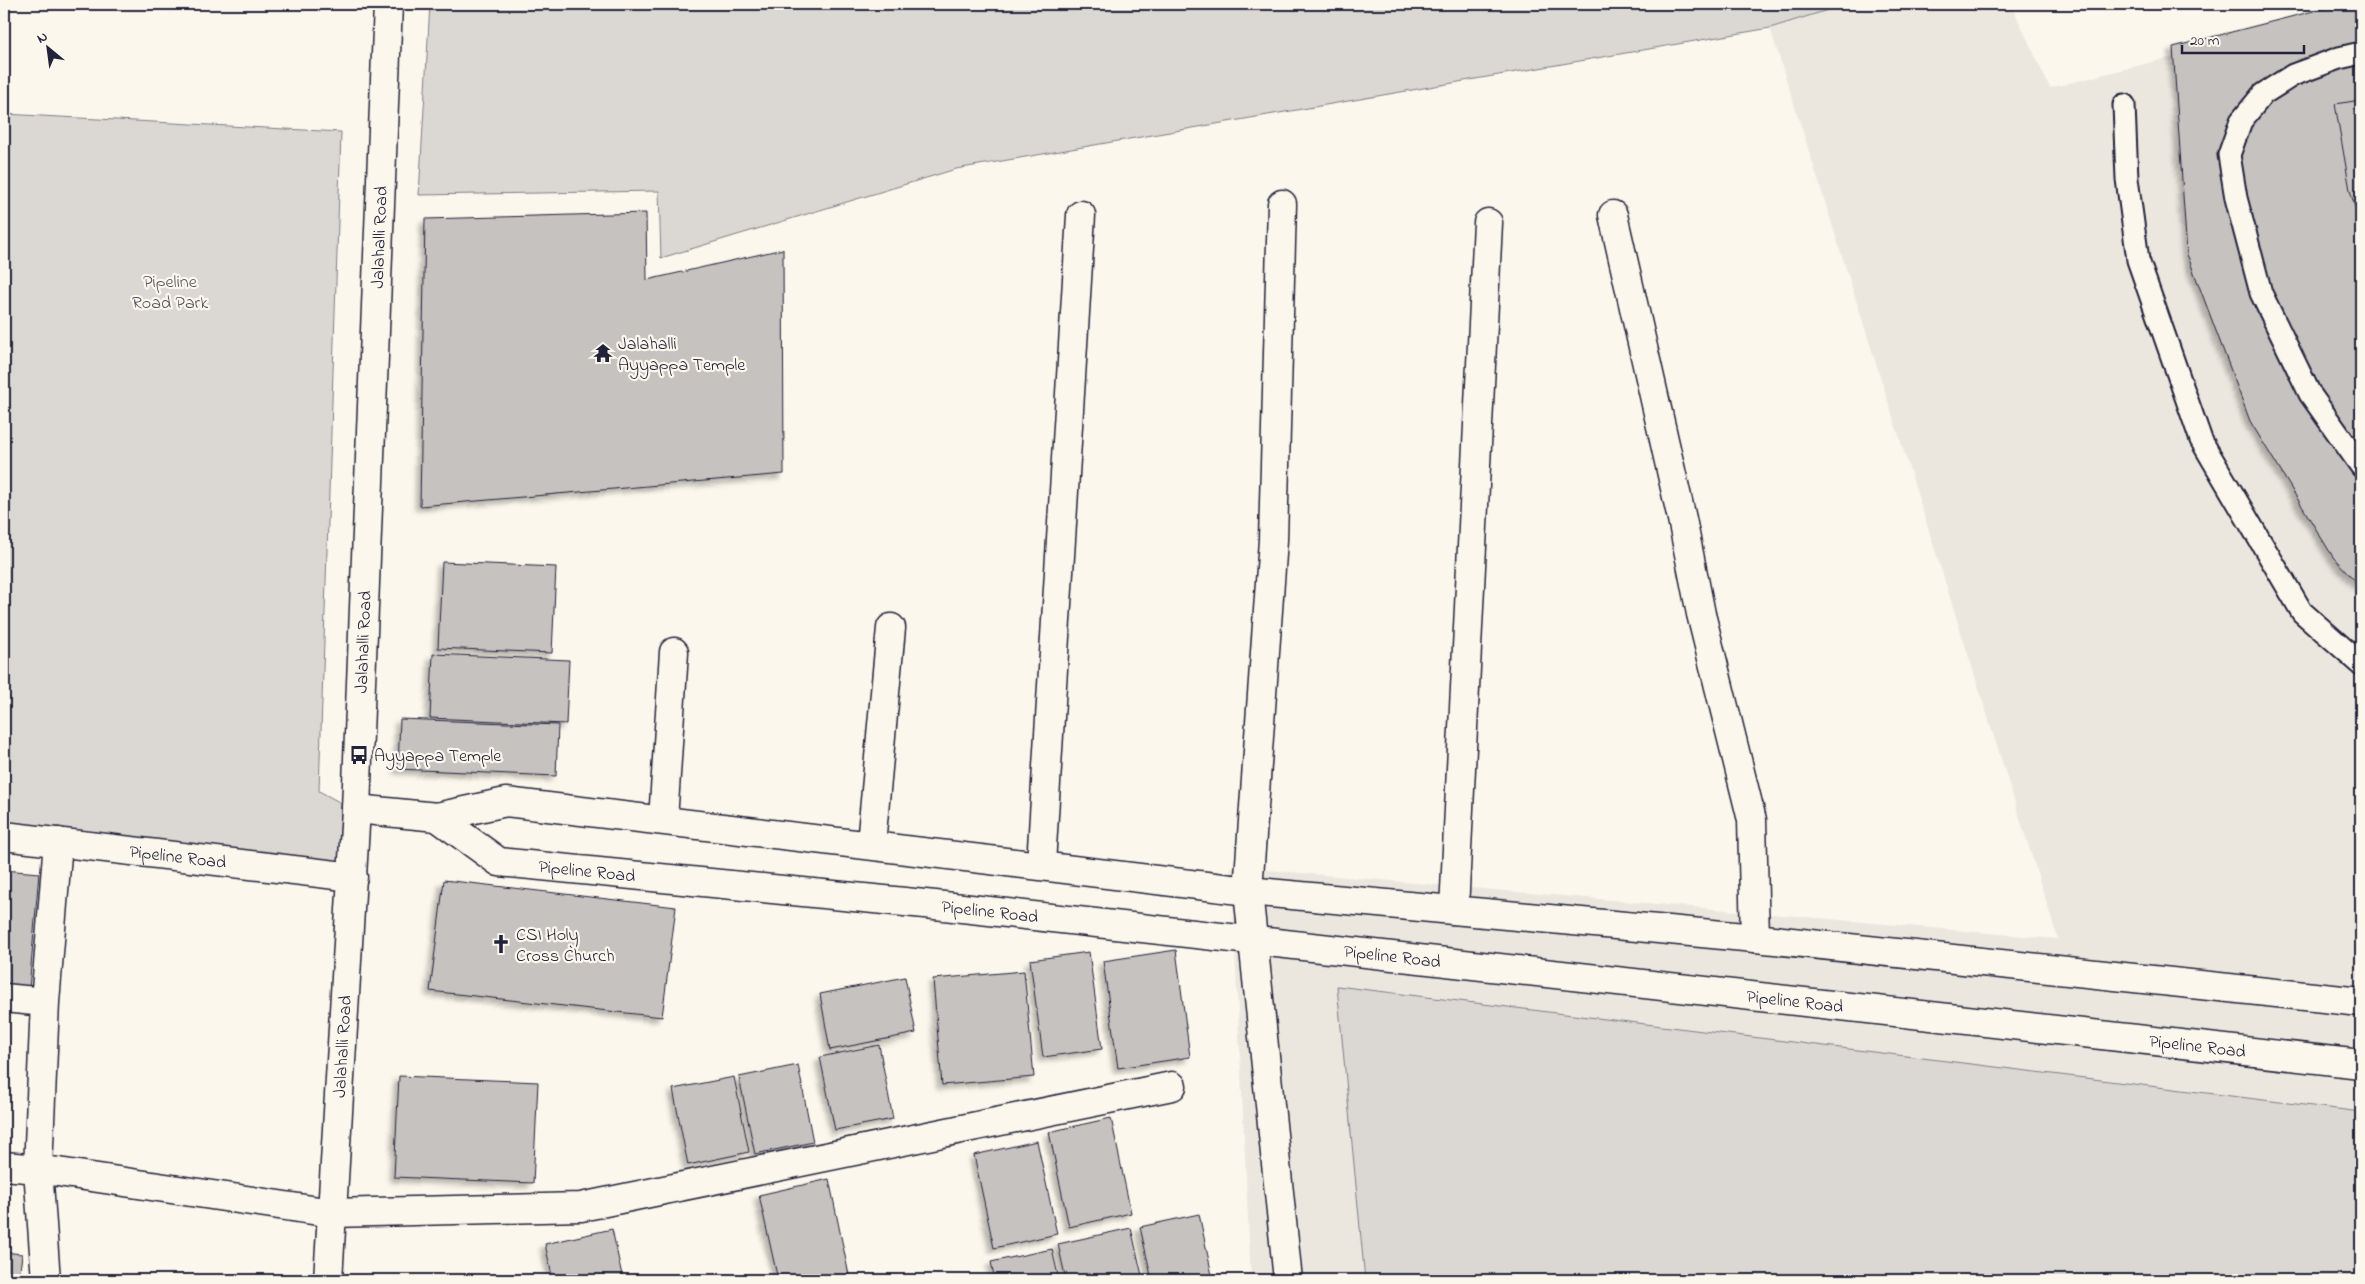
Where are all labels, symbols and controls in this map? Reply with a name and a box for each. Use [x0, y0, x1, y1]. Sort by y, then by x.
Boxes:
north arrow [22, 22, 72, 72]
scale bar [2182, 22, 2305, 54]
text: N [33, 26, 52, 49]
text: 20 m [2190, 30, 2220, 52]
street label: Jalahalli Road [366, 186, 396, 289]
park label: Pipeline Road Park [132, 270, 208, 317]
place label: Jalahalli Ayyappa Temple [618, 332, 746, 379]
temple icon: Jalahalli Ayyappa Temple [592, 342, 614, 364]
street label: Jalahalli Road [350, 590, 380, 694]
bus stop icon: Ayyappa Temple [348, 744, 370, 766]
place label: Ayyappa Temple [374, 744, 502, 770]
street label: Pipeline Road [128, 840, 227, 877]
street label: Pipeline Road [537, 855, 637, 890]
street label: Pipeline Road [940, 895, 1040, 931]
place label: CSI Holy Cross Church [516, 923, 614, 970]
church icon: CSI Holy Cross Church [490, 933, 512, 955]
street label: Pipeline Road [1342, 940, 1442, 976]
street label: Pipeline Road [1745, 985, 1845, 1021]
street label: Jalahalli Road [328, 995, 360, 1099]
street label: Pipeline Road [2147, 1029, 2247, 1066]

